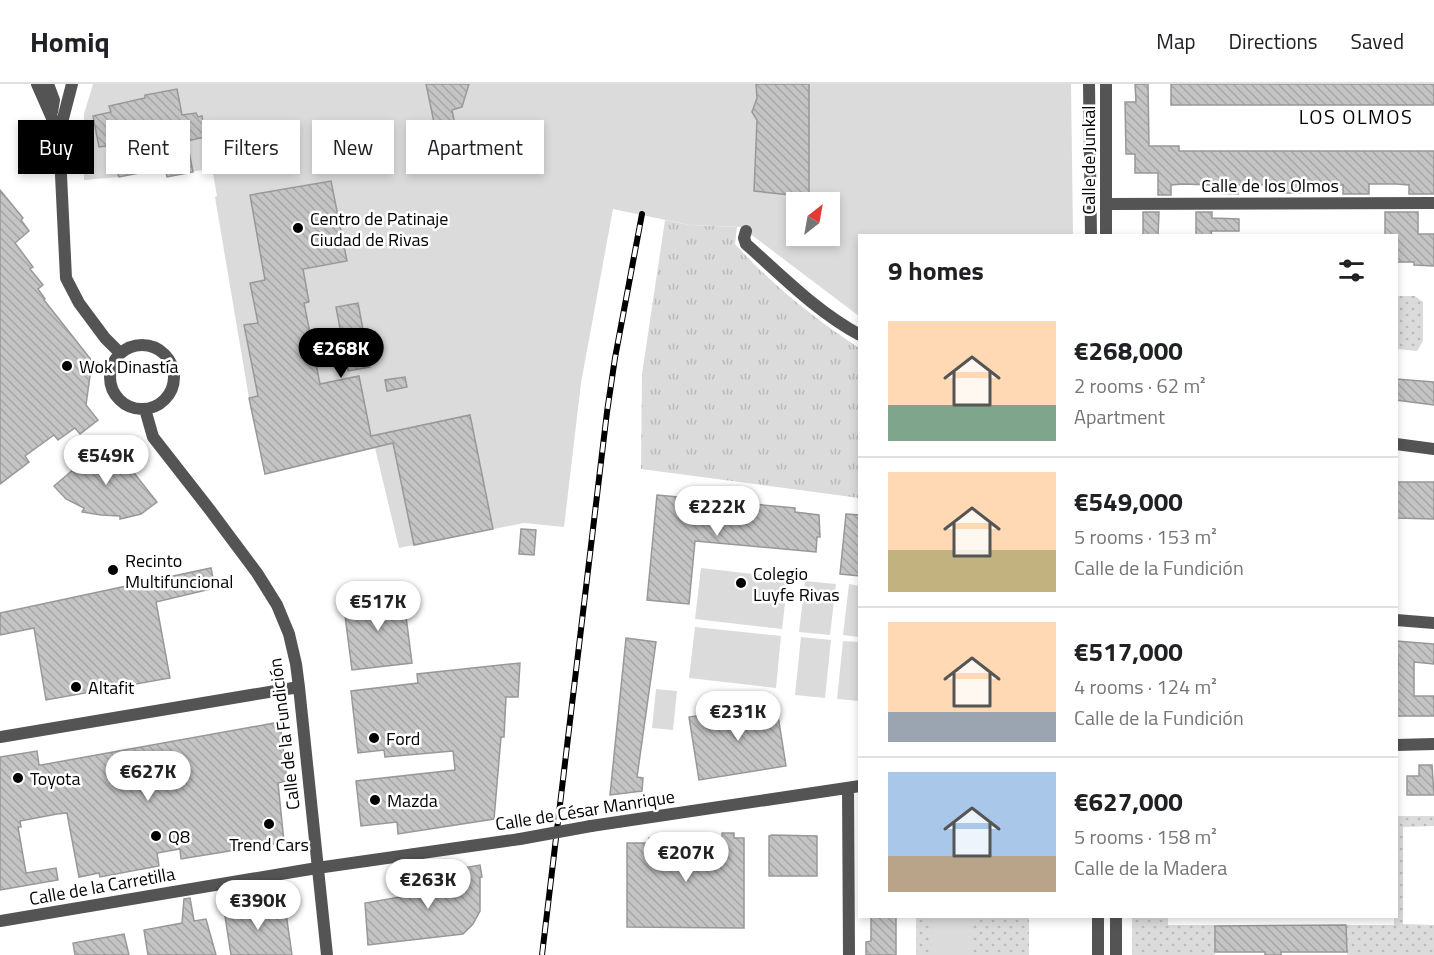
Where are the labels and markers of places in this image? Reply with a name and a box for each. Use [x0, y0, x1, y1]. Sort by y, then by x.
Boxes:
place label: Centro de Patinaje Ciudad de Rivas [310, 205, 448, 253]
marker: Centro de Patinaje Ciudad de Rivas [291, 221, 305, 235]
pin: €268K [299, 328, 383, 379]
place label: Wok Dinastía [79, 353, 179, 380]
marker: Wok Dinastía [60, 359, 74, 373]
pin: €549K [64, 435, 148, 486]
pin: €222K [675, 486, 759, 537]
place label: Recinto Multifuncional [125, 547, 233, 595]
place label: Colegio Luyfe Rivas [753, 560, 840, 608]
marker: Recinto Multifuncional [106, 563, 120, 577]
marker: Colegio Luyfe Rivas [734, 576, 748, 590]
pin: €517K [336, 581, 420, 632]
place label: Altafit [88, 674, 135, 701]
marker: Altafit [69, 680, 83, 694]
pin: €231K [696, 691, 780, 742]
place label: Ford [386, 725, 420, 752]
marker: Ford [367, 731, 381, 745]
pin: €627K [106, 751, 190, 802]
place label: Toyota [30, 765, 80, 792]
marker: Toyota [11, 771, 25, 785]
place label: Mazda [387, 787, 438, 814]
marker: Mazda [368, 793, 382, 807]
marker: Trend Cars [262, 817, 276, 831]
place label: Q8 [168, 823, 190, 850]
marker: Q8 [149, 829, 163, 843]
place label: Trend Cars [229, 831, 309, 858]
pin: €207K [644, 832, 728, 883]
pin: €263K [386, 859, 470, 910]
pin: €390K [216, 880, 300, 931]

